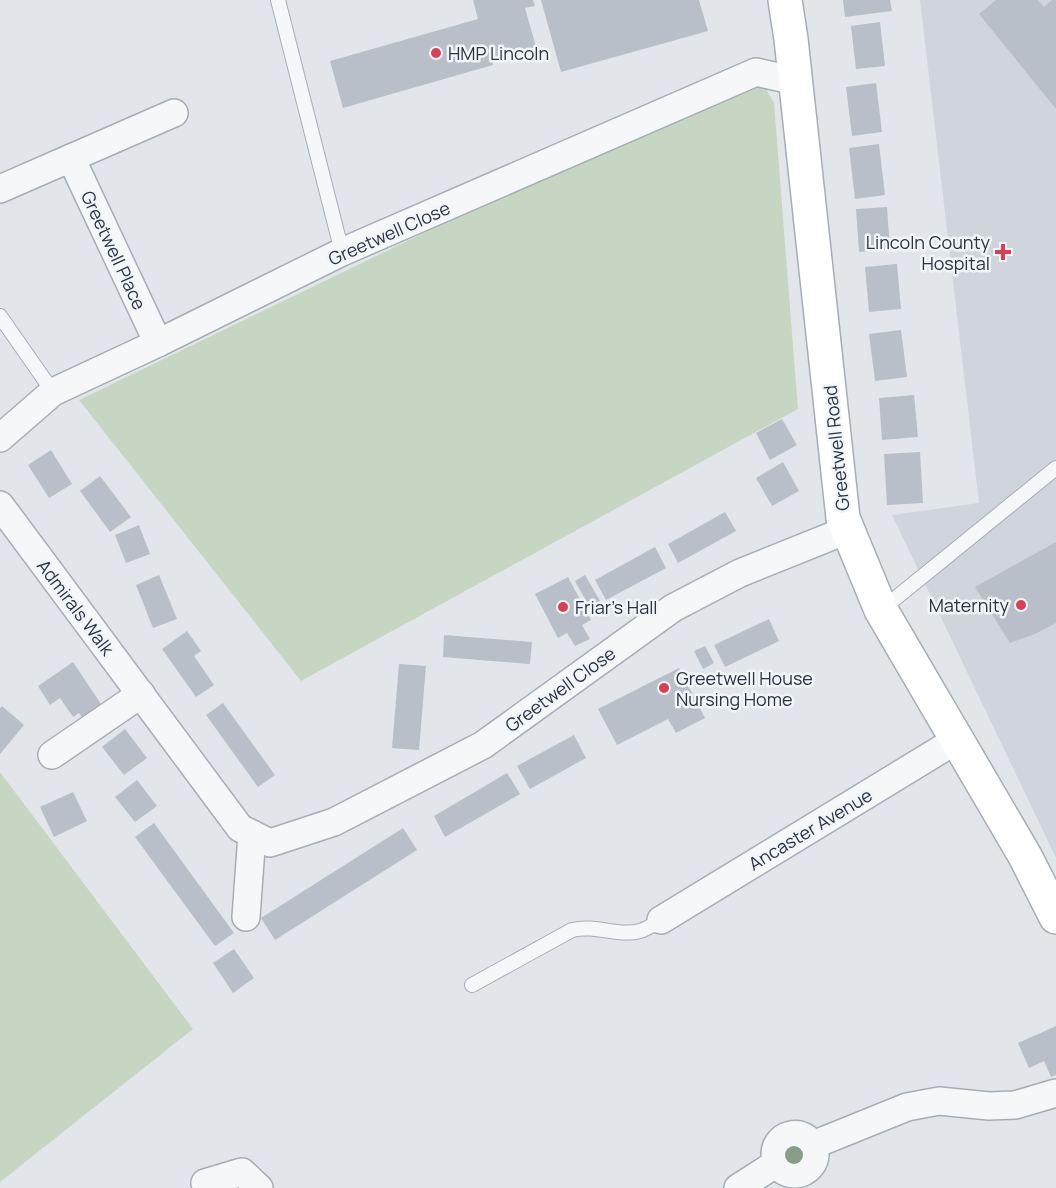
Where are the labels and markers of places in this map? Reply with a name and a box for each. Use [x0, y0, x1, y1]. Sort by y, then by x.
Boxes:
place label: HMP Lincoln [448, 41, 549, 65]
marker: HMP Lincoln [429, 46, 443, 60]
place label: Lincoln County Hospital [866, 230, 990, 275]
marker: Lincoln County Hospital [994, 243, 1012, 261]
place label: Maternity [929, 593, 1009, 617]
place label: Friar's Hall [575, 595, 658, 619]
marker: Maternity [1014, 598, 1028, 612]
marker: Friar's Hall [556, 600, 570, 614]
place label: Greetwell House Nursing Home [676, 666, 813, 711]
marker: Greetwell House Nursing Home [657, 681, 671, 695]

